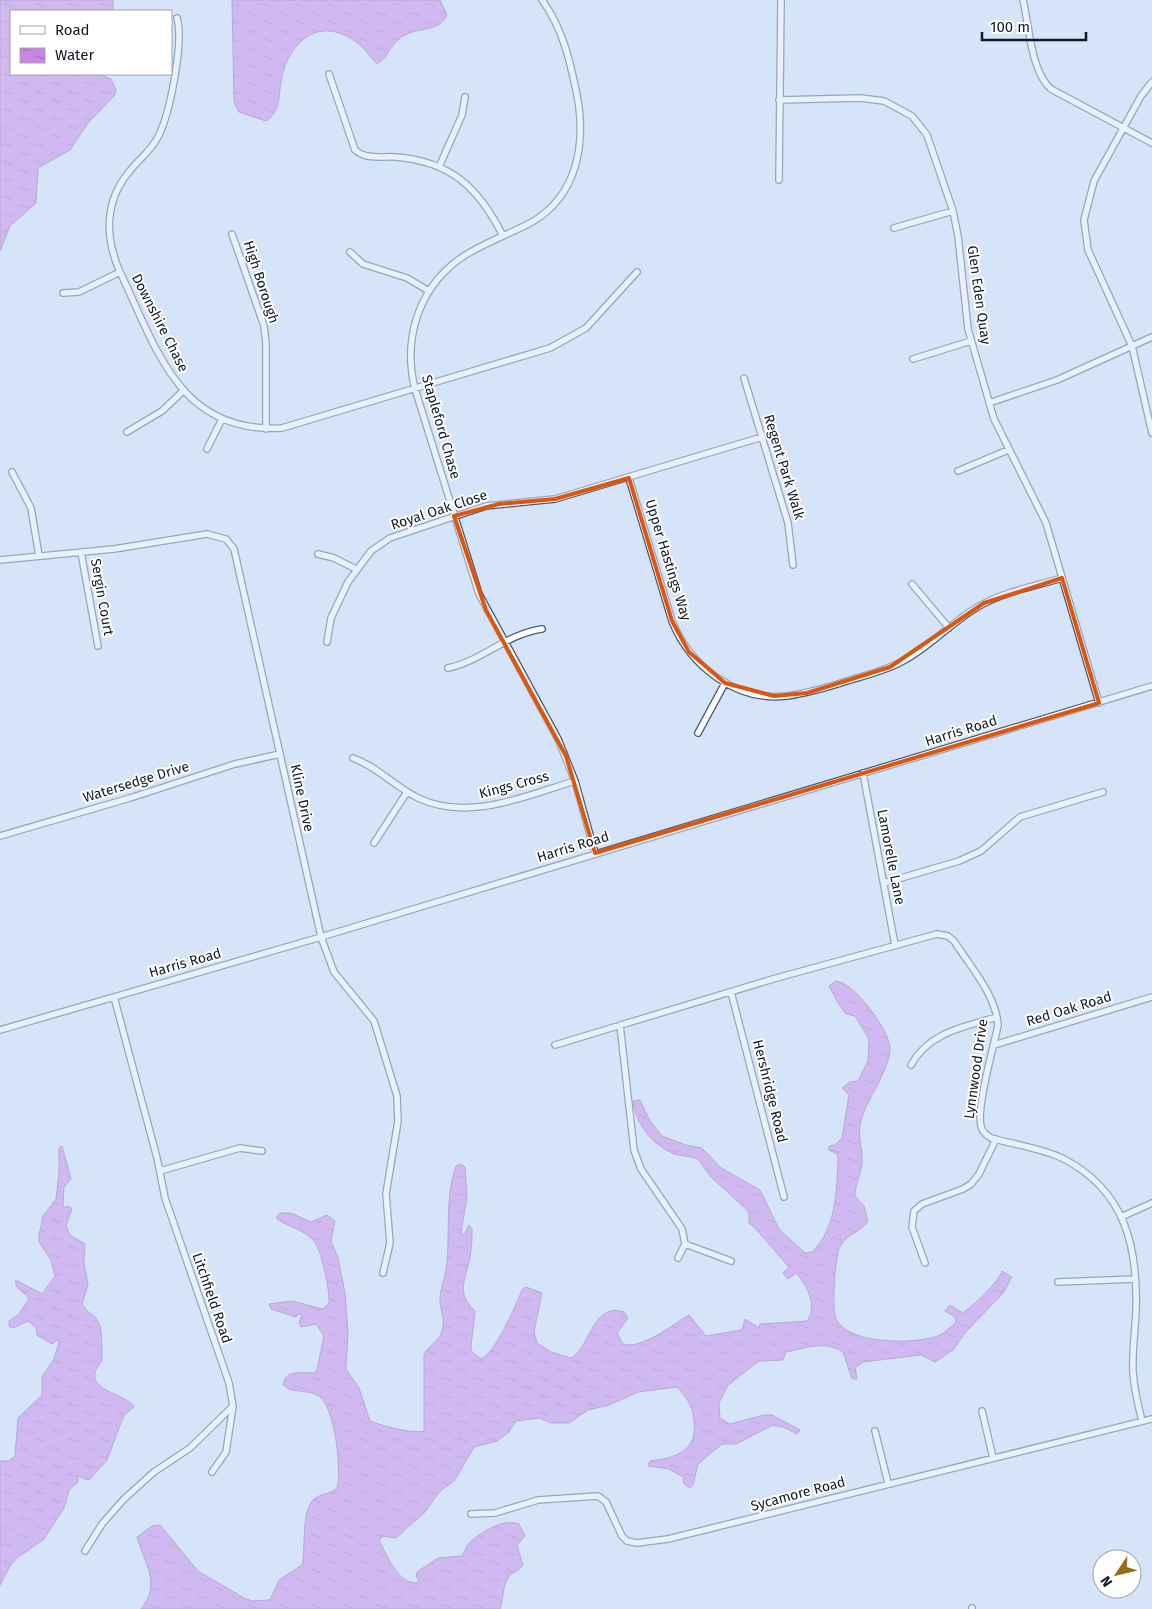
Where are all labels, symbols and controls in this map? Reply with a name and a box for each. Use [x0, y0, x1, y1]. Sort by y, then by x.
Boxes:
legend [10, 10, 172, 75]
scale bar [982, 10, 1086, 42]
text: 100 m [990, 18, 1030, 36]
text: Road [55, 21, 90, 39]
text: Water [55, 46, 94, 64]
street label: High Borough [240, 238, 282, 326]
street label: Glen Eden Quay [964, 244, 994, 346]
street label: Downshire Chase [128, 271, 192, 375]
street label: Stapleford Chase [418, 373, 464, 481]
street label: Regent Park Walk [760, 413, 808, 522]
street label: Royal Oak Close [389, 486, 489, 534]
street label: Upper Hastings Way [641, 497, 695, 623]
street label: Sergin Court [87, 557, 117, 638]
street label: Harris Road [923, 712, 999, 750]
street label: Watersedge Drive [81, 758, 191, 806]
street label: Kline Drive [287, 763, 317, 833]
street label: Kings Cross [477, 767, 551, 802]
street label: Lamorelle Lane [873, 808, 909, 906]
street label: Harris Road [535, 828, 611, 866]
street label: Harris Road [147, 945, 223, 981]
street label: Red Oak Road [1024, 988, 1114, 1030]
street label: Lynnwood Drive [961, 1018, 991, 1120]
street label: Hershridge Road [749, 1038, 791, 1144]
street label: Litchfield Road [189, 1250, 235, 1346]
street label: Sycamore Road [749, 1473, 847, 1515]
north arrow [1092, 1549, 1142, 1599]
text: N [1097, 1572, 1116, 1590]

